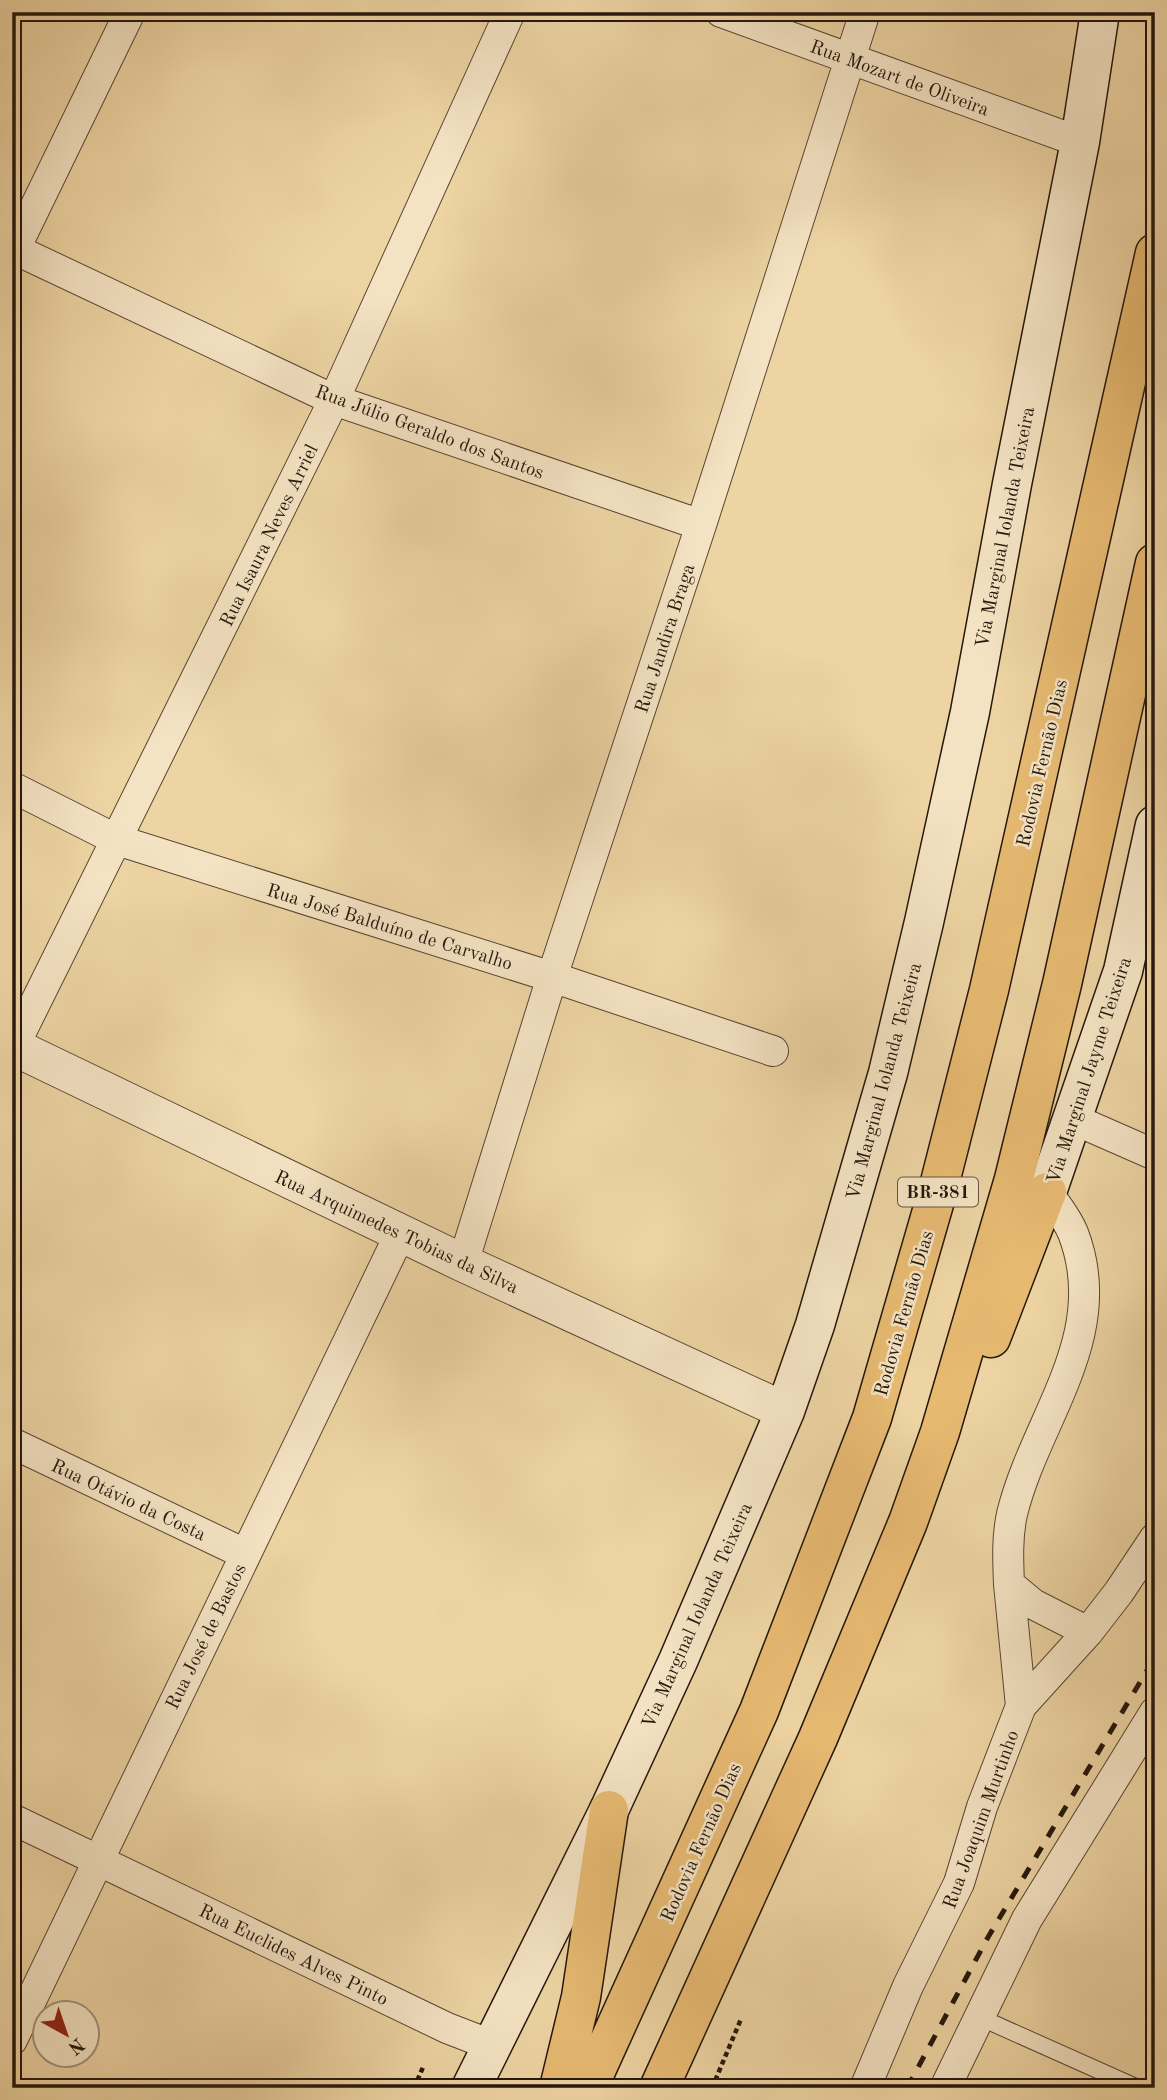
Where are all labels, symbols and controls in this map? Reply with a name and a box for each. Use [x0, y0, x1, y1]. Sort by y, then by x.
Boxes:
street label: Rua Mozart de Oliveira [807, 38, 992, 121]
street label: Rua Júlio Geraldo dos Santos [312, 383, 546, 484]
street label: Via Marginal Iolanda Teixeira [974, 405, 1039, 650]
street label: Rua Isaura Neves Arriel [218, 442, 323, 630]
street label: Rua Jandira Braga [633, 561, 700, 716]
street label: Rodovia Fernão Dias [1015, 678, 1072, 849]
street label: Rua José Balduíno de Carvalho [264, 882, 514, 975]
street label: Via Marginal Jayme Teixeira [1045, 954, 1136, 1187]
street label: Via Marginal Iolanda Teixeira [845, 960, 926, 1203]
street label: Rua Arquimedes Tobias da Silva [271, 1168, 521, 1298]
road number: BR-381 [898, 1177, 978, 1206]
street label: Rodovia Fernão Dias [873, 1229, 938, 1399]
street label: Rua Otávio da Costa [48, 1457, 209, 1546]
street label: Via Marginal Iolanda Teixeira [640, 1500, 757, 1732]
street label: Rua José de Bastos [164, 1561, 251, 1713]
street label: Rua Joaquim Murtinho [941, 1728, 1023, 1912]
street label: Rodovia Fernão Dias [659, 1761, 746, 1925]
street label: Rua Euclides Alves Pinto [195, 1902, 391, 2010]
north arrow [32, 1998, 102, 2068]
text: N [63, 2033, 87, 2057]

